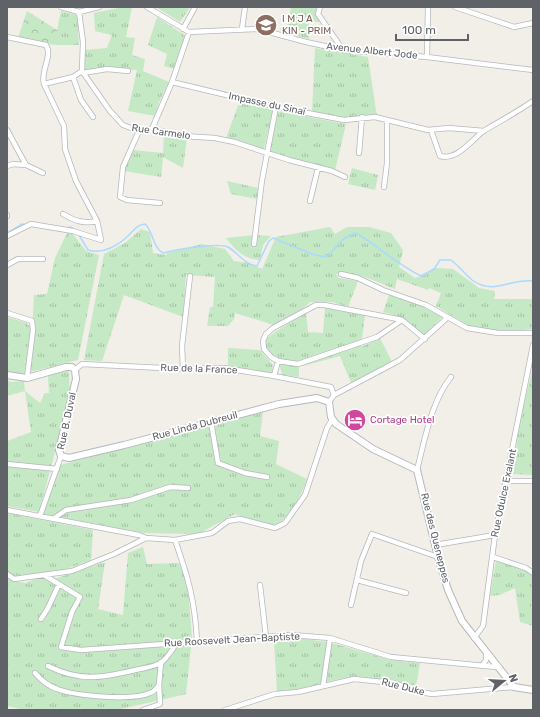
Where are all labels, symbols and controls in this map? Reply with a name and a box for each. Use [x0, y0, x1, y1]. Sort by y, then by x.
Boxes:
school or university icon: I M J A KIN - PRIM [253, 12, 279, 38]
place label: I M J A KIN - PRIM [282, 13, 331, 37]
scale bar [396, 16, 468, 42]
text: 100 m [402, 23, 436, 37]
street label: Avenue Albert Jode [326, 40, 419, 62]
street label: Impasse du Sinaï [227, 90, 307, 118]
street label: Rue Carmelo [131, 122, 191, 142]
street label: Rue de la France [160, 362, 238, 376]
street label: Rue B. Duval [55, 391, 79, 451]
hotel icon: Cortage Hotel [342, 407, 368, 433]
street label: Rue Linda Dubreuil [151, 409, 239, 443]
place label: Cortage Hotel [370, 414, 434, 426]
street label: Rue Odulce Exalant [489, 448, 519, 538]
street label: Rue des Queneppes [418, 492, 452, 584]
street label: Rue Roosevelt Jean-Baptiste [164, 630, 301, 650]
north arrow [484, 661, 524, 701]
text: N [506, 672, 520, 684]
street label: Rue Duke [380, 676, 426, 698]

